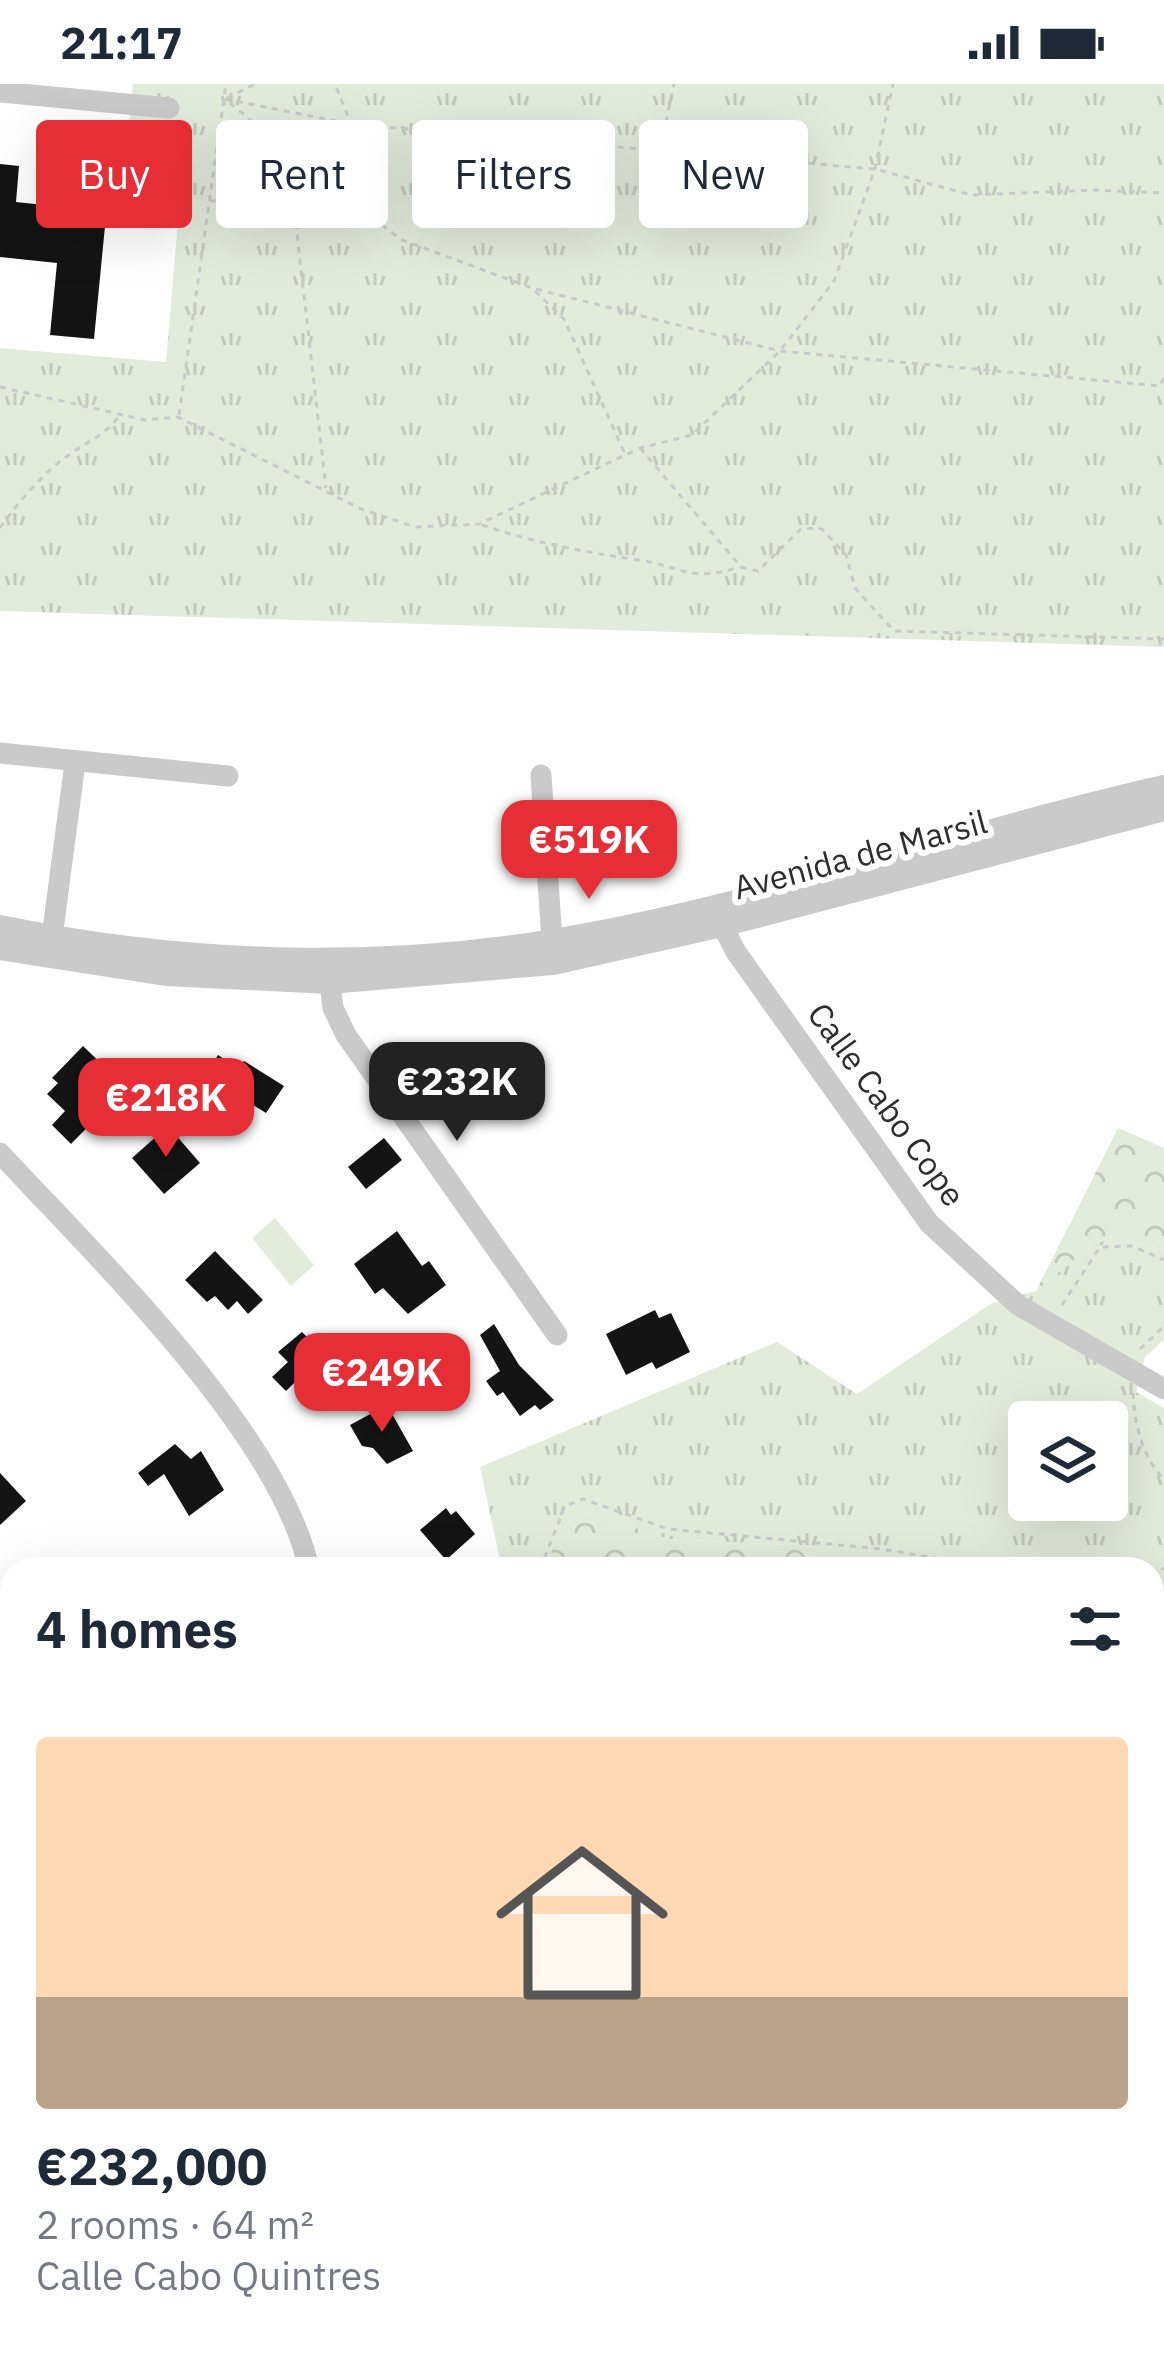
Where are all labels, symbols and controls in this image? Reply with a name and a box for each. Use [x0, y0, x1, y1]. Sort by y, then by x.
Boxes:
text: 21:17 [60, 13, 183, 71]
chip: Buy [36, 120, 192, 228]
chip: Rent [216, 120, 388, 228]
chip: Filters [412, 120, 615, 228]
chip: New [639, 120, 808, 228]
street label: Avenida de Marsil [728, 799, 992, 909]
pin: €519K [505, 800, 673, 902]
text: €519K [528, 813, 650, 864]
street label: Calle Cabo Cope [799, 994, 975, 1214]
pin: €232K [373, 1042, 541, 1144]
text: €232K [396, 1055, 518, 1106]
pin: €218K [82, 1058, 250, 1160]
text: €218K [105, 1071, 227, 1122]
pin: €249K [298, 1333, 466, 1435]
text: €249K [321, 1346, 443, 1397]
map controls [1008, 1401, 1128, 1521]
button: layers [1008, 1401, 1128, 1521]
text: 4 homes [36, 1596, 238, 1662]
icon: filters [1062, 1596, 1128, 1662]
icon: home [474, 1815, 690, 2031]
text: €232,000 [36, 2133, 267, 2199]
text: 2 rooms · 64 m² [36, 2199, 314, 2250]
text: Calle Cabo Quintres [36, 2250, 381, 2301]

